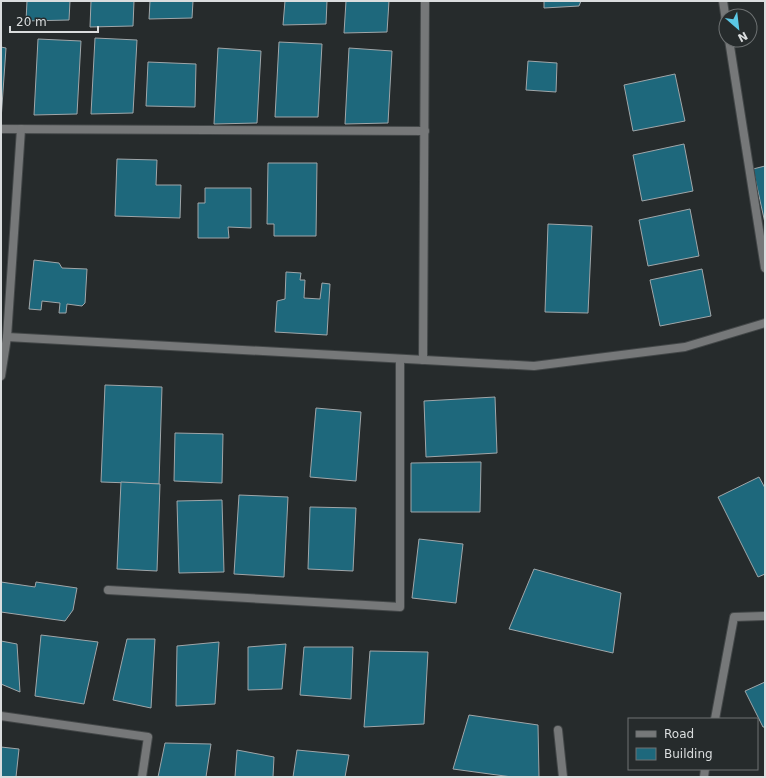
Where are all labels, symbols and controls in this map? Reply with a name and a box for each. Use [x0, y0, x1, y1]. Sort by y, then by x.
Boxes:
scale bar [10, 8, 98, 34]
north arrow [718, 8, 758, 48]
text: 20 m [16, 15, 47, 29]
text: N [735, 28, 750, 44]
legend [628, 718, 758, 770]
text: Road [664, 727, 694, 741]
text: Building [664, 747, 713, 761]

